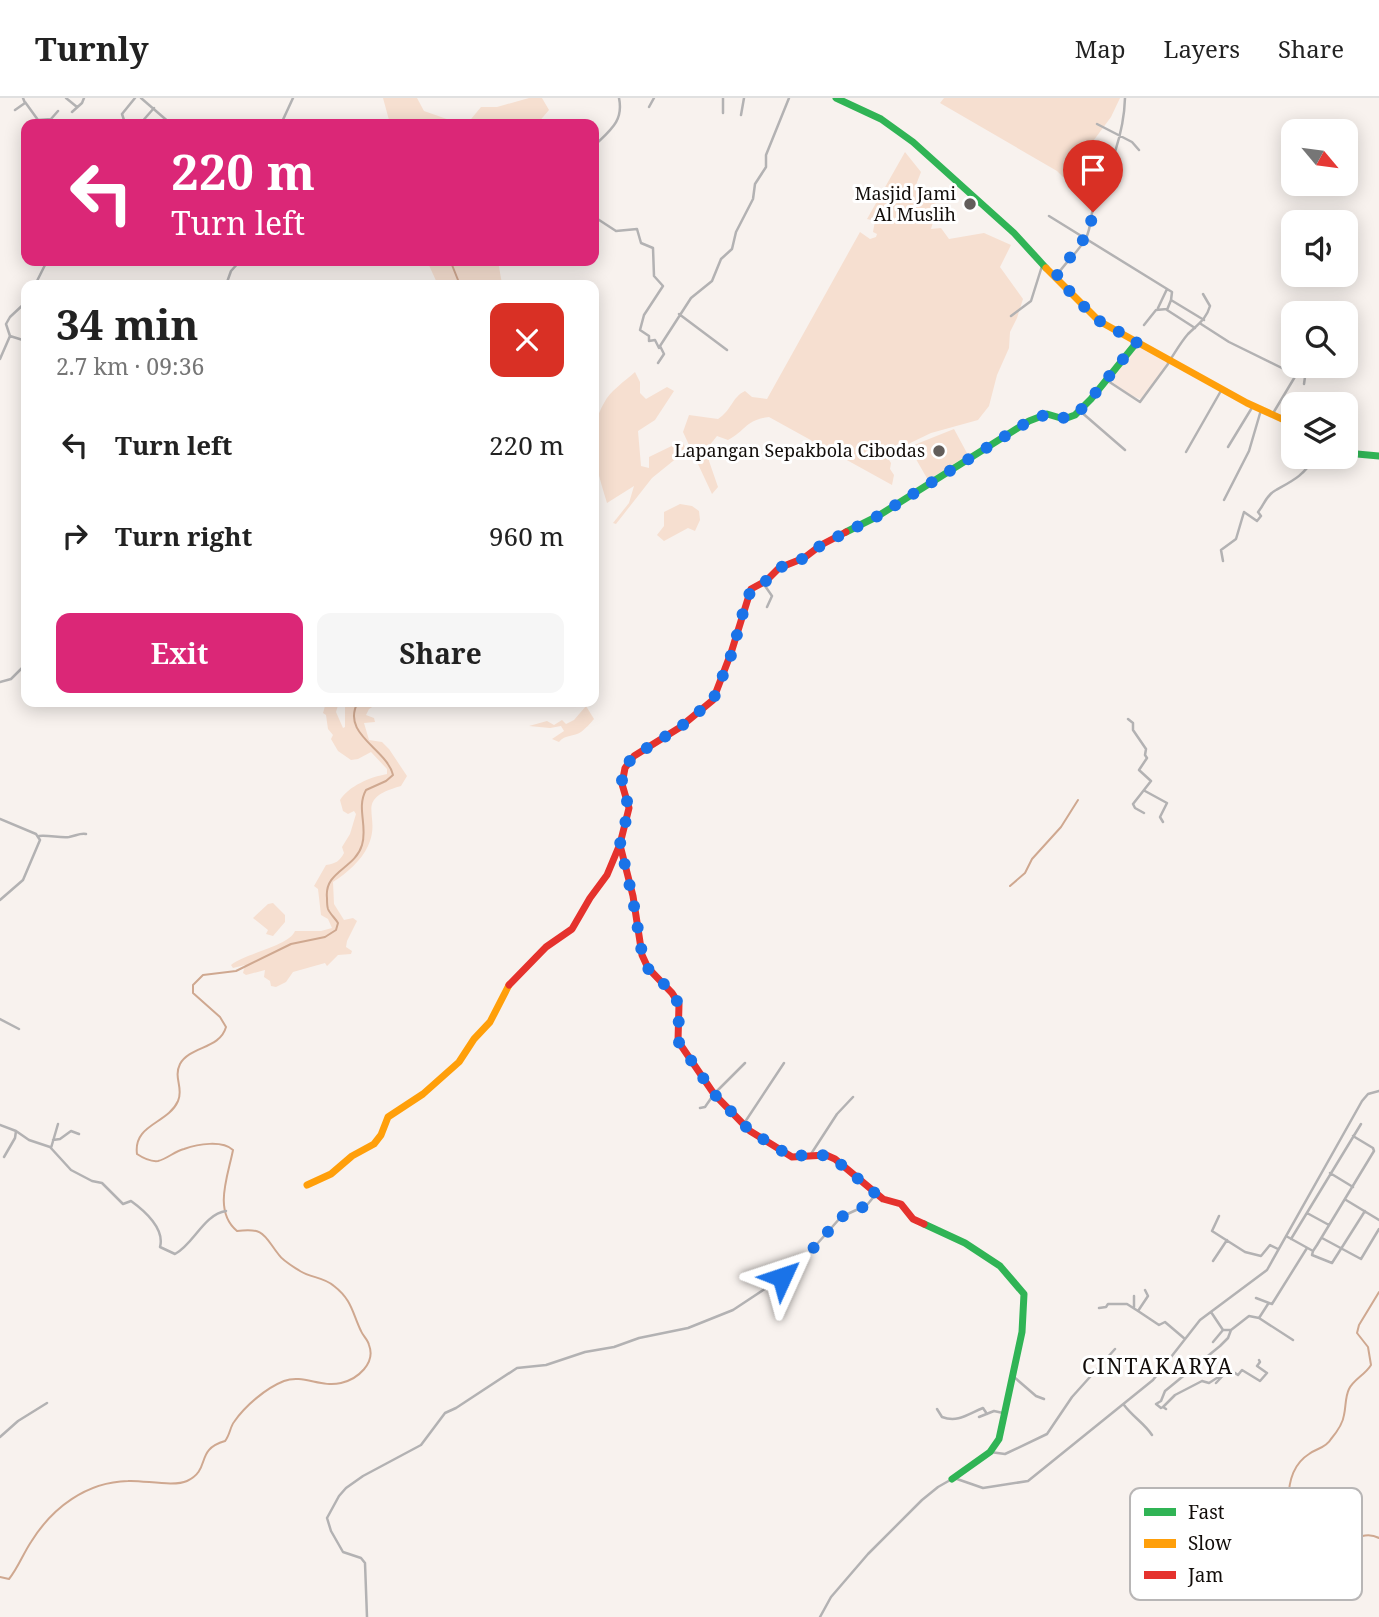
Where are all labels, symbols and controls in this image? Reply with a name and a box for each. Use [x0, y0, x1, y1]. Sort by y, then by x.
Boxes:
text: Turnly [35, 26, 149, 71]
text: Map [1075, 32, 1126, 65]
text: Layers [1164, 32, 1240, 65]
text: Share [1278, 32, 1344, 65]
north arrow [1281, 119, 1358, 196]
map controls [1281, 119, 1358, 469]
text: 220 m [171, 138, 315, 204]
pin [1063, 140, 1123, 212]
icon: left [56, 147, 147, 238]
icon: arrive [1074, 151, 1112, 189]
place label: Masjid Jami Al Muslih [855, 181, 956, 226]
marker: Masjid Jami Al Muslih [962, 196, 978, 212]
text: Turn left [171, 201, 305, 244]
button: sound [1281, 210, 1358, 287]
text: 34 min [56, 295, 199, 352]
button: search [1281, 301, 1358, 378]
button: close [490, 303, 564, 377]
text: 2.7 km · 09:36 [56, 350, 204, 382]
button: layers [1281, 392, 1358, 469]
icon: left [56, 426, 94, 464]
text: Turn left [115, 427, 232, 463]
text: 220 m [489, 427, 564, 463]
place label: Lapangan Sepakbola Cibodas [674, 438, 925, 462]
marker: Lapangan Sepakbola Cibodas [931, 443, 947, 459]
icon: right [56, 517, 94, 555]
text: Turn right [115, 518, 252, 554]
text: 960 m [489, 518, 564, 554]
button: Exit [56, 613, 303, 693]
button: Share [317, 613, 564, 693]
position arrow [745, 1240, 819, 1314]
district label: CINTAKARYA [1082, 1352, 1234, 1380]
legend [1130, 1488, 1362, 1600]
text: Fast [1188, 1499, 1225, 1525]
text: Slow [1188, 1530, 1232, 1556]
text: Jam [1187, 1562, 1223, 1588]

